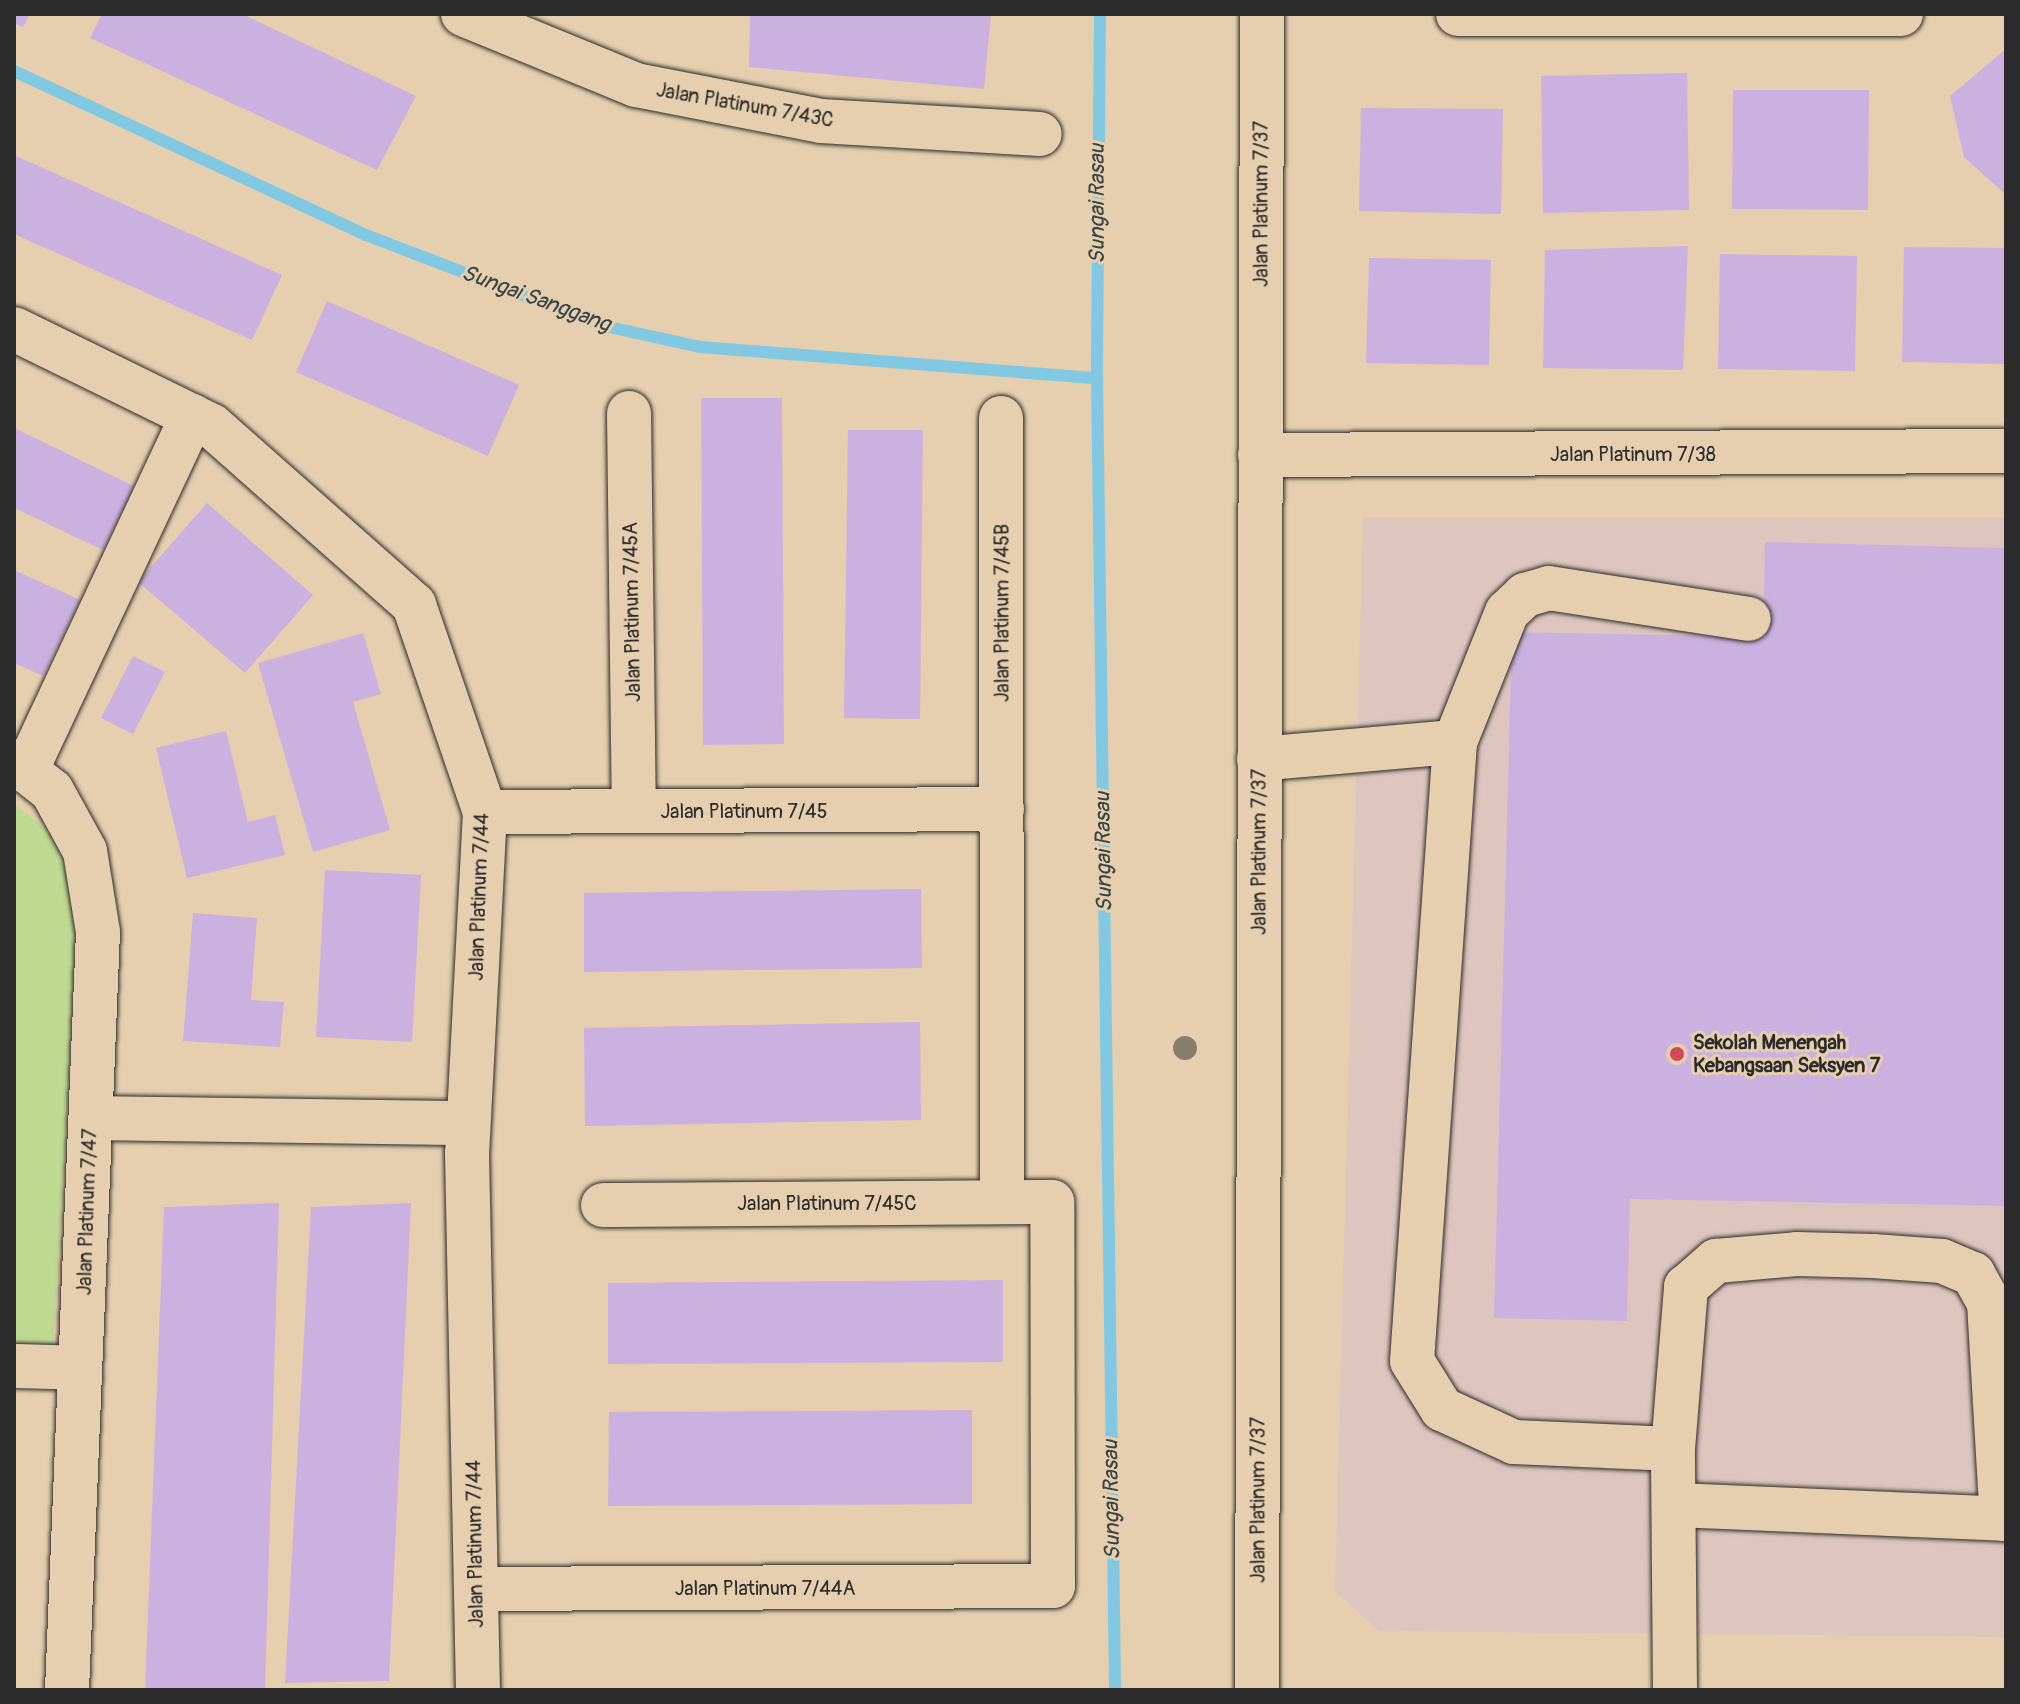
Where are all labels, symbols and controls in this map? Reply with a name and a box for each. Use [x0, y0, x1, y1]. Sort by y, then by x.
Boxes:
street label: Jalan Platinum 7/43C [654, 78, 836, 132]
street label: Jalan Platinum 7/37 [1249, 121, 1273, 287]
water label: Sungai Rasau [1085, 144, 1111, 264]
water label: Sungai Sanggang [458, 260, 614, 338]
street label: Jalan Platinum 7/38 [1550, 442, 1716, 466]
street label: Jalan Platinum 7/45A [618, 522, 646, 702]
street label: Jalan Platinum 7/45B [990, 524, 1014, 702]
street label: Jalan Platinum 7/37 [1247, 769, 1271, 935]
water label: Sungai Rasau [1090, 792, 1118, 912]
street label: Jalan Platinum 7/45 [661, 799, 827, 823]
street label: Jalan Platinum 7/44 [464, 813, 494, 981]
place label: Sekolah Menengah Kebangsaan Seksyen 7 [1693, 1030, 1880, 1077]
marker: Sekolah Menengah Kebangsaan Seksyen 7 [1668, 1045, 1686, 1063]
street label: Jalan Platinum 7/47 [72, 1128, 102, 1296]
street label: Jalan Platinum 7/45C [737, 1191, 917, 1215]
street label: Jalan Platinum 7/37 [1246, 1417, 1270, 1583]
water label: Sungai Rasau [1098, 1440, 1126, 1560]
street label: Jalan Platinum 7/44 [462, 1460, 488, 1628]
street label: Jalan Platinum 7/44A [675, 1576, 855, 1600]

